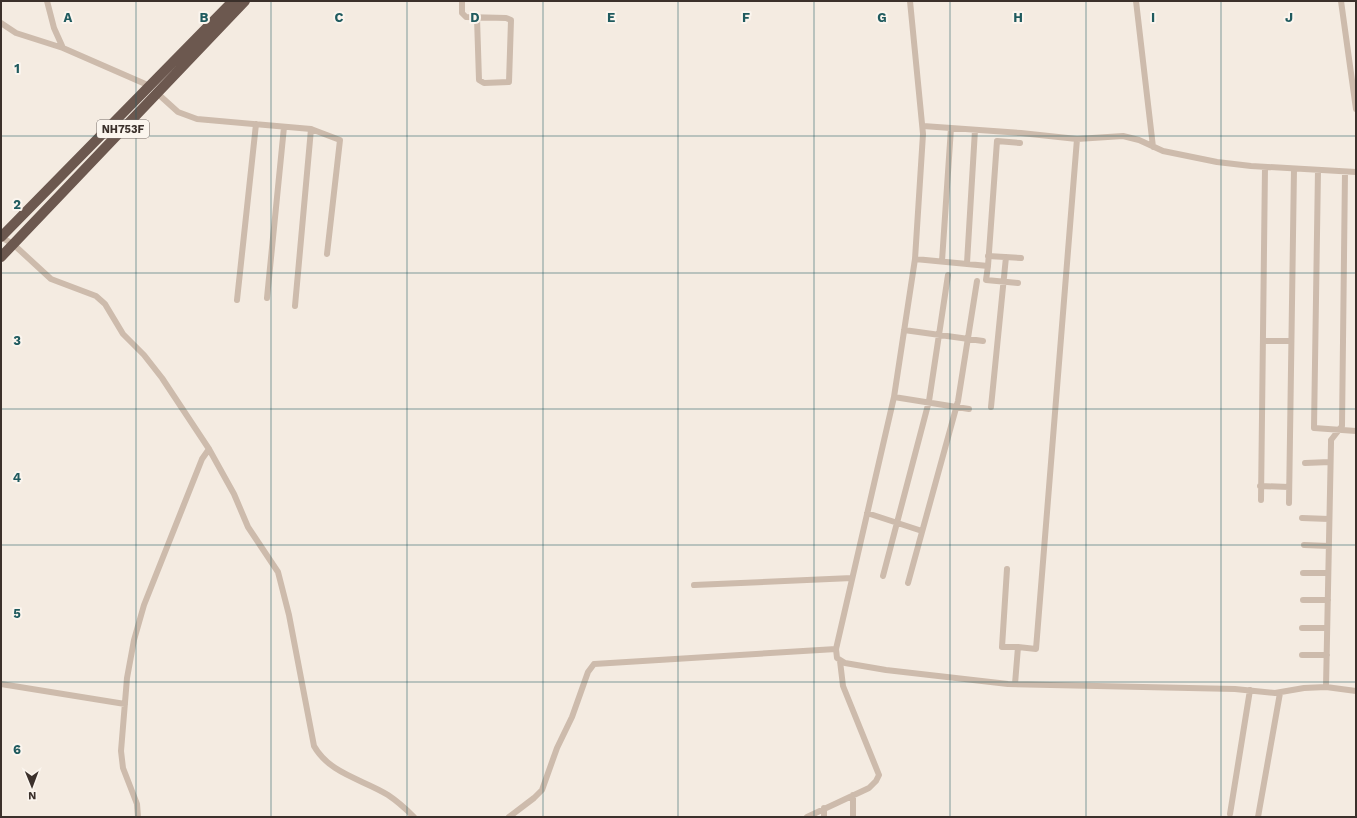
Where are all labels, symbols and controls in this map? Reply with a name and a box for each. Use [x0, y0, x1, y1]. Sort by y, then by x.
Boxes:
text: A [64, 10, 73, 25]
text: B [200, 10, 209, 25]
text: C [335, 10, 344, 25]
text: D [470, 10, 480, 25]
text: E [607, 10, 615, 25]
text: F [742, 10, 750, 25]
text: G [877, 10, 887, 25]
text: H [1013, 10, 1023, 25]
text: I [1151, 10, 1155, 25]
text: J [1285, 10, 1293, 25]
text: 1 [14, 61, 20, 76]
road number: NH753F [97, 120, 149, 138]
text: 2 [13, 197, 21, 212]
text: 3 [13, 333, 21, 348]
text: 4 [13, 470, 22, 485]
text: 5 [13, 606, 21, 621]
text: 6 [13, 742, 21, 757]
north arrow [12, 766, 52, 806]
text: N [28, 789, 36, 802]

